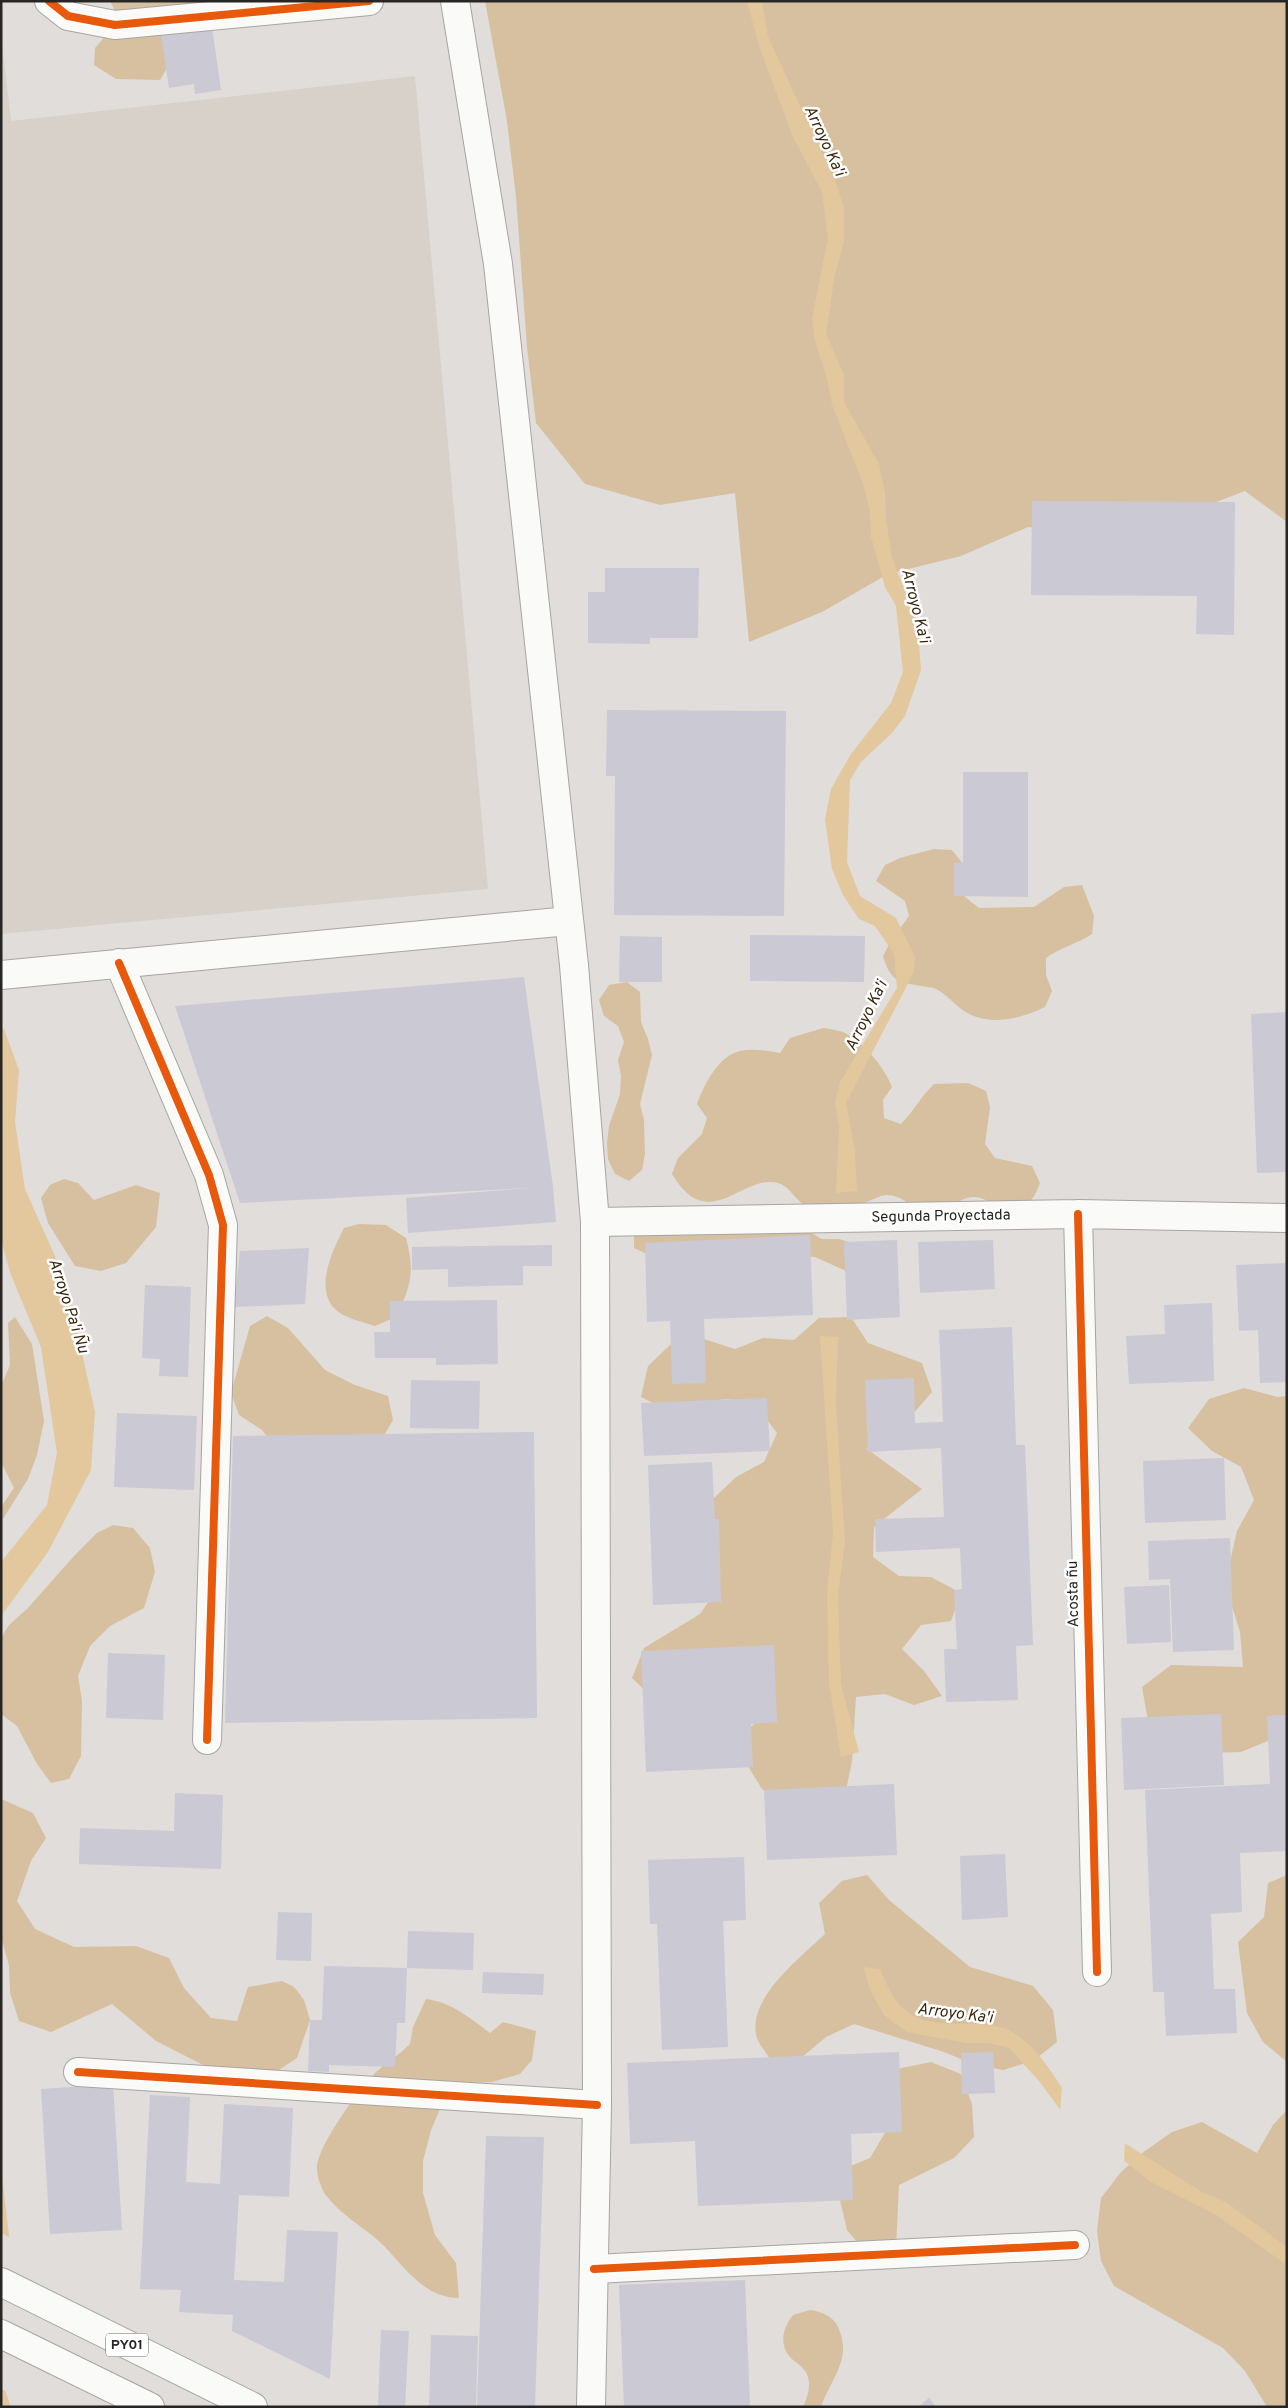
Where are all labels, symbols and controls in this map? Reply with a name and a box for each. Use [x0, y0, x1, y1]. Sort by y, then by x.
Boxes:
water label: Arroyo Ka'i [799, 102, 850, 180]
water label: Arroyo Ka'i [896, 567, 934, 646]
water label: Arroyo Ka'i [841, 977, 893, 1054]
street label: Segunda Proyectada [871, 1206, 1011, 1228]
water label: Arroyo Pa'i Ñu [43, 1255, 96, 1356]
street label: Acosta ñu [1064, 1561, 1084, 1627]
water label: Arroyo Ka'i [916, 1999, 995, 2029]
road number: PY01 [106, 2334, 148, 2356]

